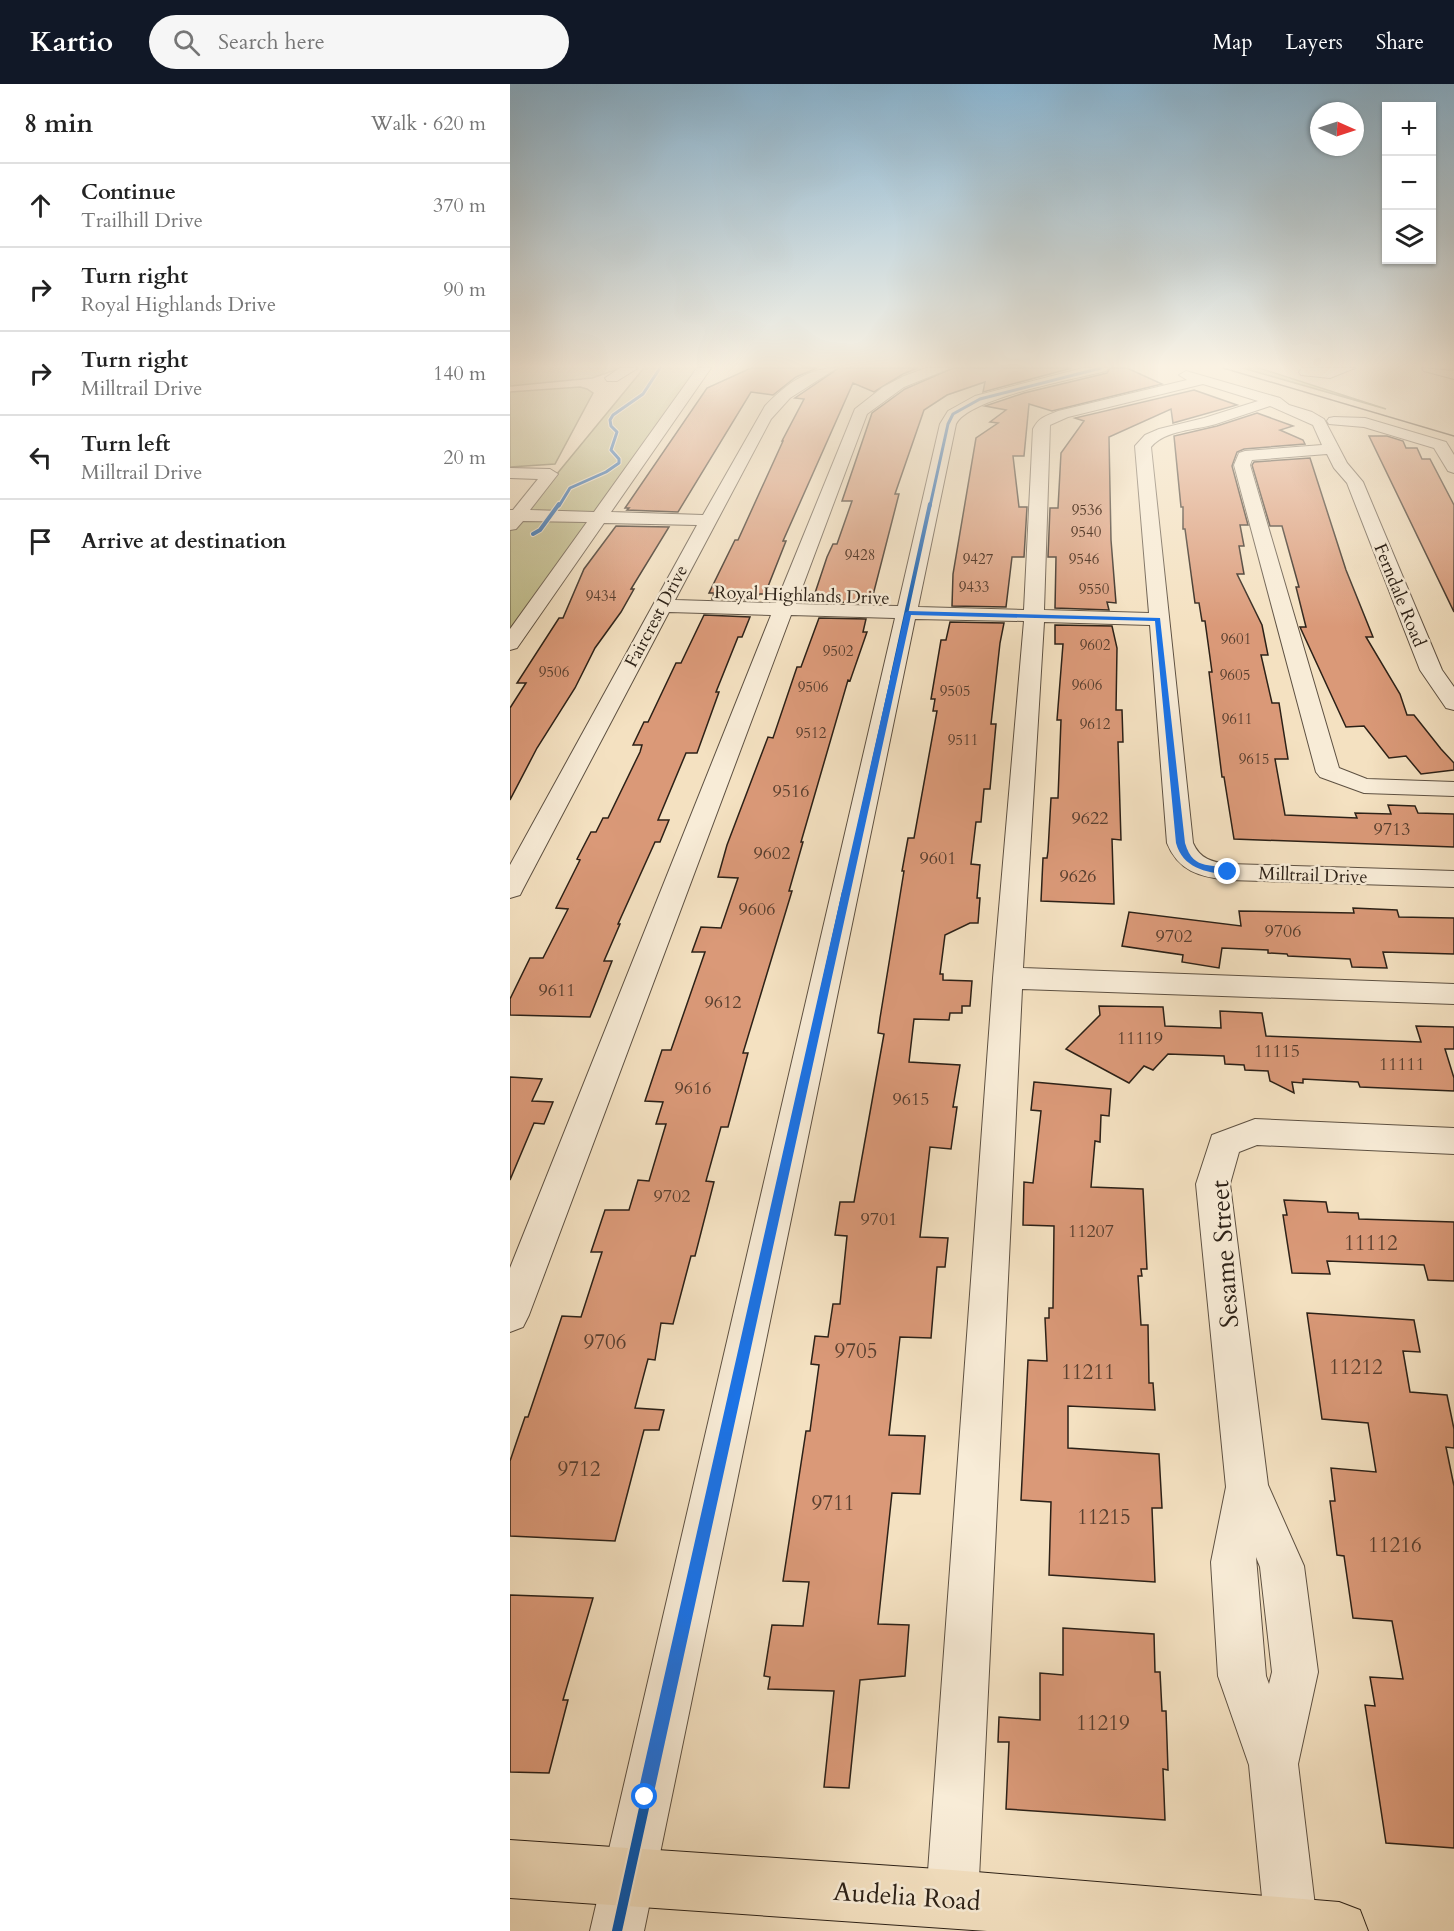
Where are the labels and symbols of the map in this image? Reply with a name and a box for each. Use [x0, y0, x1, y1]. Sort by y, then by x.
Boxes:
north arrow [1310, 102, 1364, 156]
house number: 9536 [1072, 500, 1103, 520]
house number: 9540 [1071, 522, 1102, 542]
street label: Ferndale Road [1367, 540, 1432, 651]
house number: 9428 [845, 545, 875, 565]
house number: 9427 [963, 549, 994, 569]
house number: 9546 [1069, 549, 1100, 569]
street label: Faircrest Drive [619, 561, 694, 672]
house number: 9433 [959, 577, 989, 597]
house number: 9550 [1079, 579, 1110, 599]
street label: Royal Highlands Drive [714, 580, 890, 611]
house number: 9434 [586, 586, 617, 606]
house number: 9601 [1221, 629, 1251, 649]
house number: 9602 [1080, 635, 1111, 655]
house number: 9502 [823, 641, 854, 661]
house number: 9506 [539, 662, 570, 682]
house number: 9605 [1220, 665, 1250, 685]
house number: 9606 [1072, 675, 1103, 695]
house number: 9506 [798, 677, 829, 697]
house number: 9505 [940, 681, 970, 701]
house number: 9611 [1222, 709, 1252, 729]
house number: 9612 [1080, 714, 1111, 734]
house number: 9512 [796, 723, 827, 743]
house number: 9511 [948, 730, 978, 750]
house number: 9615 [1239, 749, 1269, 769]
house number: 9516 [773, 779, 809, 804]
house number: 9622 [1072, 806, 1108, 831]
house number: 9713 [1374, 817, 1410, 842]
house number: 9602 [754, 841, 790, 866]
house number: 9601 [920, 846, 956, 871]
route end [1214, 858, 1240, 884]
street label: Milltrail Drive [1258, 861, 1368, 890]
house number: 9626 [1060, 864, 1096, 889]
house number: 9606 [739, 897, 775, 922]
house number: 9706 [1265, 919, 1301, 944]
house number: 9702 [1156, 924, 1192, 949]
house number: 9611 [539, 978, 575, 1003]
house number: 9612 [705, 990, 741, 1015]
house number: 11119 [1117, 1026, 1163, 1051]
house number: 11115 [1254, 1039, 1300, 1064]
house number: 11111 [1379, 1052, 1425, 1077]
house number: 9616 [675, 1076, 711, 1101]
house number: 9615 [893, 1087, 929, 1112]
street label: Sesame Street [1202, 1179, 1247, 1329]
house number: 9702 [654, 1184, 690, 1209]
house number: 9701 [861, 1207, 897, 1232]
house number: 11207 [1068, 1219, 1114, 1244]
house number: 11112 [1344, 1229, 1398, 1258]
house number: 9706 [583, 1328, 627, 1357]
house number: 9705 [834, 1337, 878, 1366]
house number: 11212 [1329, 1353, 1383, 1382]
house number: 11211 [1061, 1358, 1115, 1387]
house number: 9712 [557, 1455, 601, 1484]
house number: 9711 [811, 1489, 855, 1518]
house number: 11215 [1077, 1503, 1131, 1532]
house number: 11216 [1368, 1531, 1422, 1560]
house number: 11219 [1076, 1709, 1130, 1738]
route start [631, 1783, 657, 1809]
street label: Audelia Road [832, 1874, 982, 1919]

